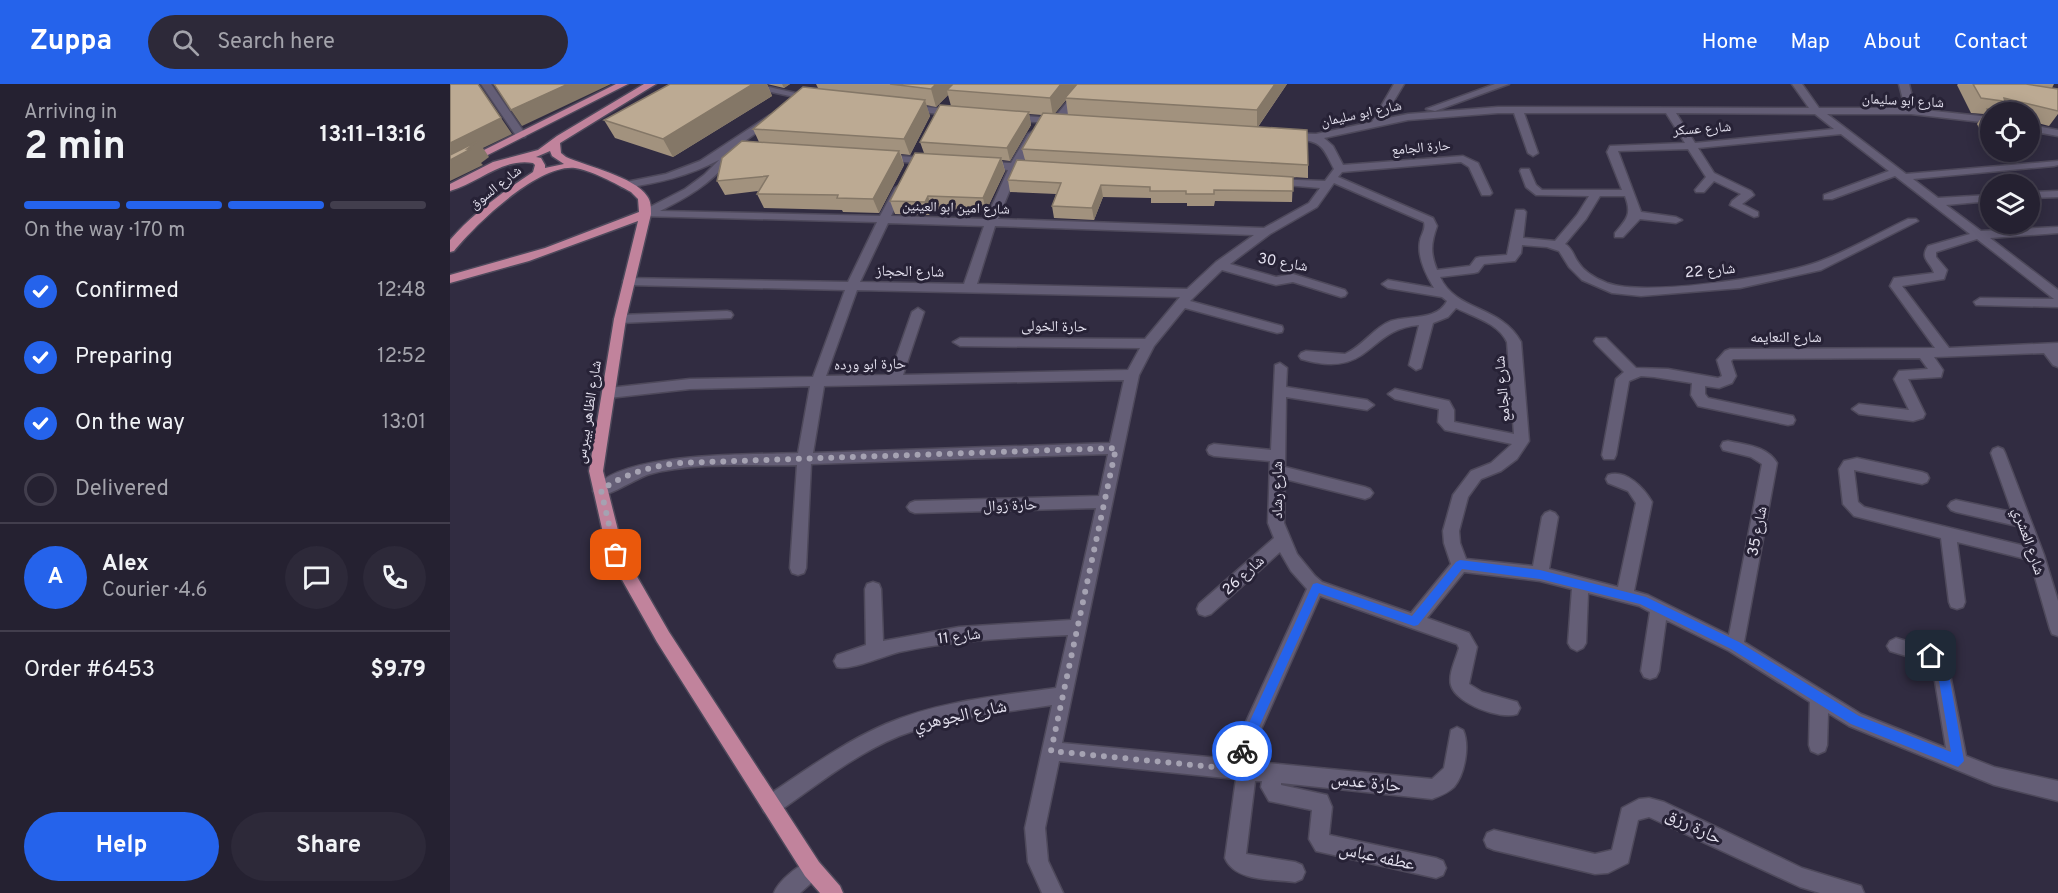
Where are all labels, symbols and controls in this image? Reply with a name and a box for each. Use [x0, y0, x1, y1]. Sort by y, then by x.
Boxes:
search box [148, 15, 568, 69]
text: Zuppa [30, 24, 112, 60]
icon: search [169, 26, 202, 59]
text: Search here [217, 29, 335, 56]
text: Home [1702, 29, 1758, 56]
text: Map [1791, 29, 1830, 56]
text: About [1863, 29, 1921, 56]
text: Contact [1954, 29, 2028, 56]
street label: شارع ابو سليمان [1861, 91, 1944, 112]
street label: شارع ابو سليمان [1319, 98, 1403, 131]
text: Arriving in [24, 100, 117, 126]
map controls [1980, 102, 2040, 234]
button: locate [1980, 102, 2040, 162]
street label: شارع عسكر [1671, 119, 1732, 140]
text: 13:11–13:16 [319, 122, 426, 149]
text: 2 min [24, 124, 126, 173]
street label: حارة الجامع [1391, 137, 1451, 160]
street label: شارع السوق [467, 163, 525, 214]
button: layers [1980, 174, 2040, 234]
street label: شارع امين ابو العينين [902, 198, 1010, 219]
text: On the way · 170 m [24, 218, 185, 244]
street label: شارع 30 [1256, 250, 1309, 277]
street label: شارع 22 [1684, 260, 1736, 283]
street label: شارع الحجاز [875, 262, 944, 283]
icon: check [24, 275, 57, 308]
text: Confirmed [75, 278, 179, 305]
text: 12:48 [377, 278, 426, 304]
street label: حارة الخولى [1021, 317, 1088, 338]
street label: شارع النعايمه [1750, 329, 1822, 348]
icon: check [24, 341, 57, 374]
text: Preparing [75, 344, 173, 371]
text: 12:52 [377, 344, 426, 370]
street label: حارة ابو ورده [834, 355, 907, 376]
street label: شارع الجامع [1491, 355, 1516, 423]
street label: شارع الظاهر بيبرس [572, 359, 607, 465]
icon: check [24, 407, 57, 440]
text: On the way [75, 410, 185, 437]
text: 13:01 [382, 410, 426, 436]
street label: شارع رشاد [1269, 461, 1288, 519]
text: Delivered [75, 476, 169, 503]
street label: حارة زوال [983, 496, 1038, 517]
street label: شارع 35 [1744, 505, 1773, 558]
street label: شارع العشري [2006, 505, 2048, 578]
pin [590, 529, 641, 580]
icon: bag [599, 538, 632, 571]
button: chat [285, 546, 348, 609]
button: phone [363, 546, 426, 609]
text: Alex [102, 551, 149, 578]
street label: شارع 26 [1219, 552, 1269, 600]
text: A [48, 564, 63, 591]
text: Courier · 4.6 [102, 578, 207, 604]
street label: شارع 11 [937, 625, 982, 650]
pin [1905, 630, 1956, 681]
icon: home [1914, 639, 1947, 672]
text: Order #6453 [24, 657, 155, 684]
text: $9.79 [370, 657, 426, 684]
street label: شارع الجوهري [912, 695, 1009, 739]
courier [1212, 721, 1272, 781]
icon: bike [1226, 735, 1259, 768]
street label: حارة عدس [1330, 768, 1402, 799]
street label: حارة رزق [1661, 804, 1725, 851]
button: Help [24, 812, 219, 881]
button: Share [231, 812, 426, 881]
street label: عطفه عباس [1337, 838, 1417, 877]

